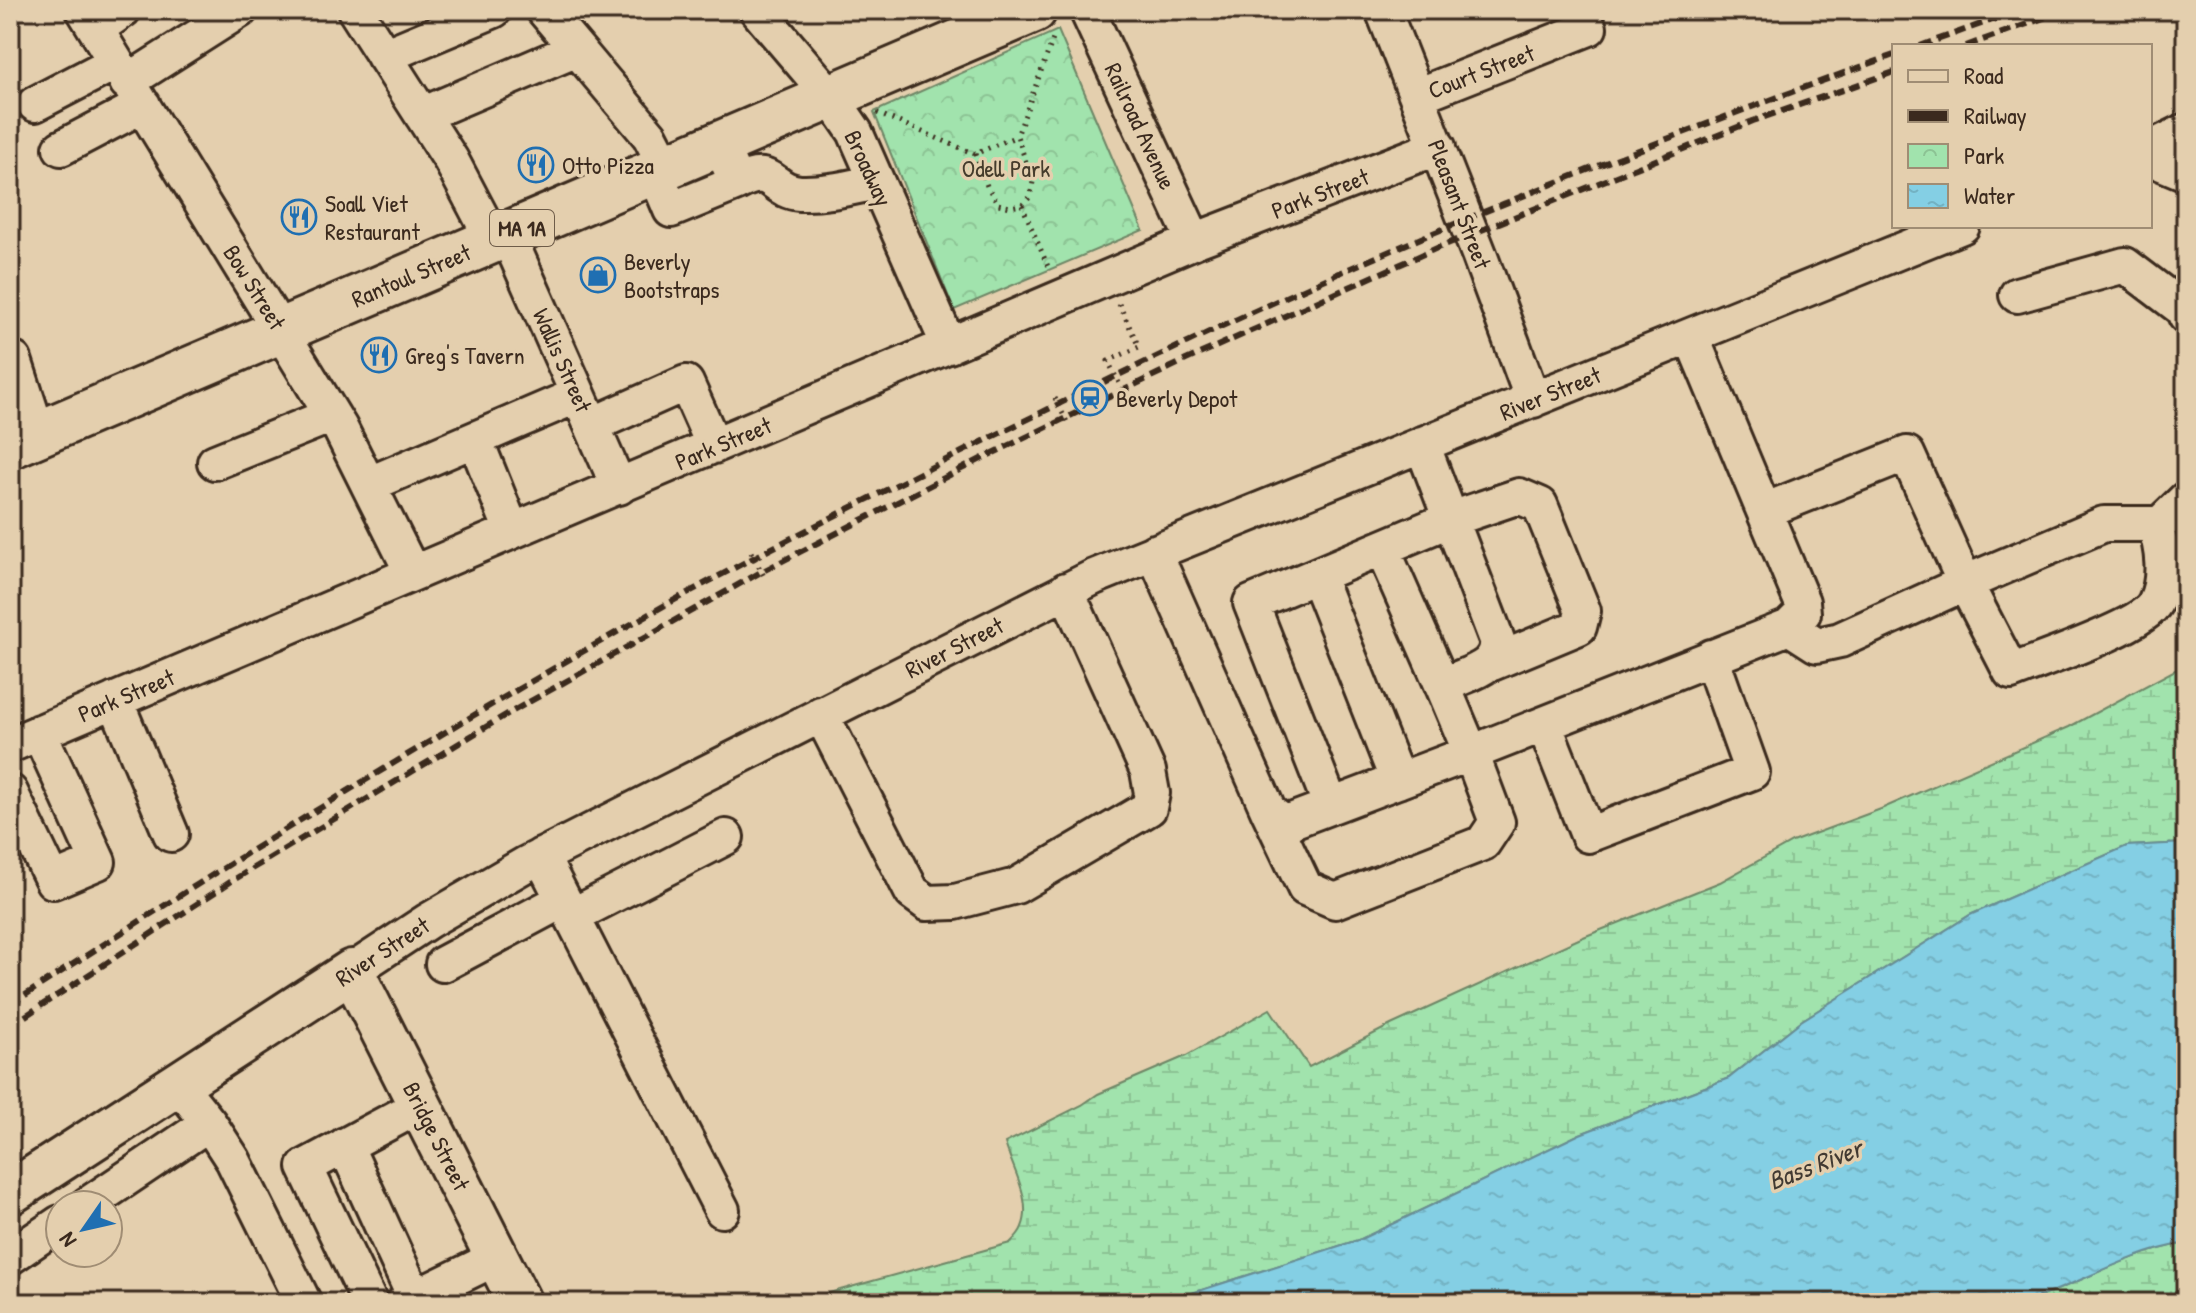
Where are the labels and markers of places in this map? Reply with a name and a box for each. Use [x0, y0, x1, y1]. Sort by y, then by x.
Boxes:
restaurant icon: Otto Pizza [517, 146, 555, 184]
place label: Otto Pizza [562, 149, 654, 181]
place label: Soall Viet Restaurant [325, 187, 420, 247]
restaurant icon: Soall Viet Restaurant [280, 198, 318, 236]
place label: Beverly Bootstraps [624, 245, 719, 305]
shop icon: Beverly Bootstraps [579, 256, 617, 294]
restaurant icon: Greg's Tavern [360, 336, 398, 374]
place label: Greg's Tavern [405, 339, 525, 371]
station icon: Beverly Depot [1071, 379, 1109, 417]
place label: Beverly Depot [1116, 382, 1238, 414]

